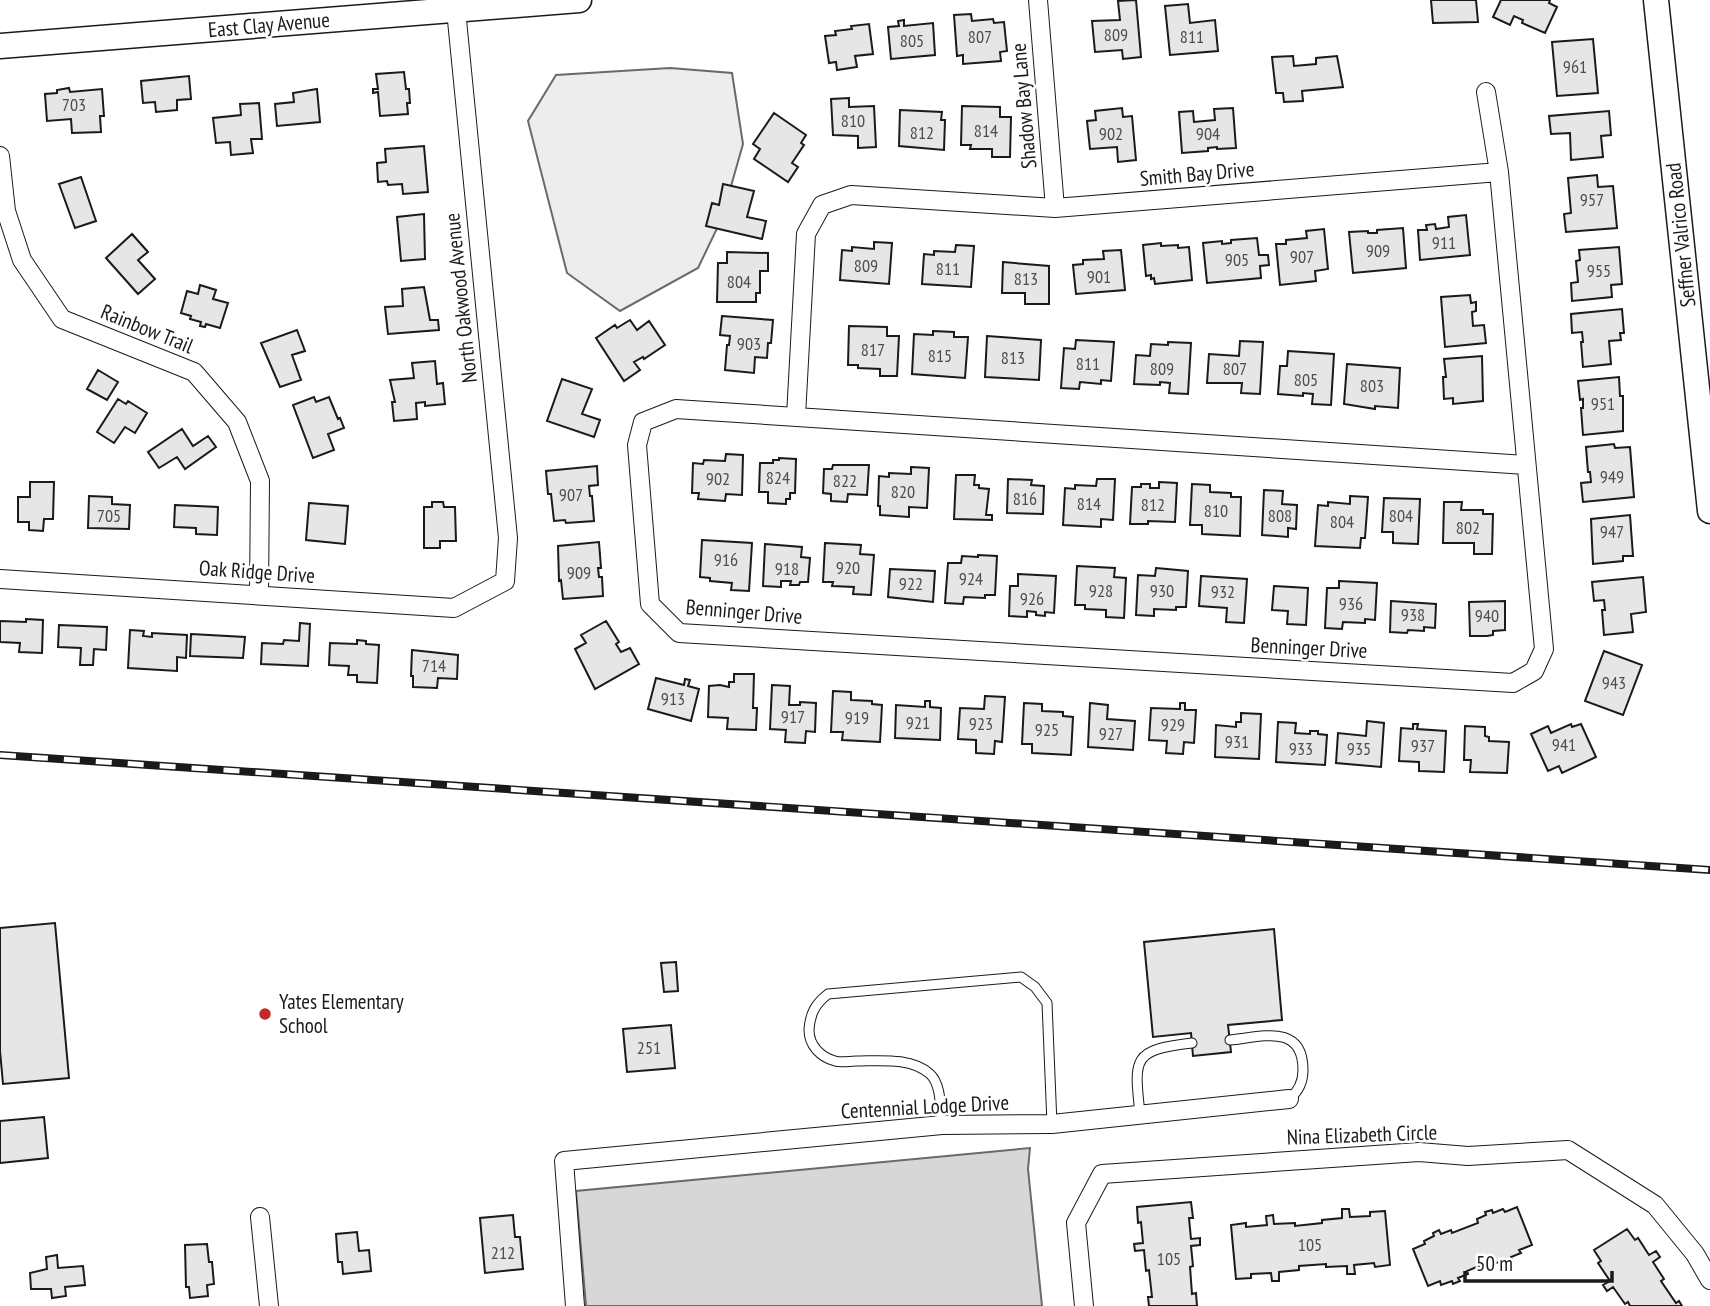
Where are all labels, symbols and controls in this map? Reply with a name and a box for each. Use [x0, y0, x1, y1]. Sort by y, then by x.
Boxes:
street label: East Clay Avenue [207, 6, 331, 43]
house number: 809 [1104, 23, 1128, 46]
house number: 807 [968, 25, 992, 48]
house number: 811 [1180, 25, 1204, 48]
house number: 805 [900, 29, 924, 52]
street label: Shadow Bay Lane [1005, 42, 1042, 170]
house number: 961 [1563, 55, 1587, 78]
house number: 703 [62, 93, 86, 116]
house number: 810 [841, 109, 865, 132]
house number: 814 [974, 119, 998, 142]
house number: 812 [910, 121, 934, 144]
house number: 902 [1099, 122, 1123, 145]
house number: 904 [1196, 122, 1220, 145]
street label: Smith Bay Drive [1139, 155, 1255, 192]
street label: Seffner Valrico Road [1659, 162, 1702, 309]
house number: 957 [1580, 188, 1604, 211]
street label: North Oakwood Avenue [438, 212, 483, 384]
house number: 911 [1432, 231, 1456, 254]
house number: 909 [1366, 239, 1390, 262]
house number: 907 [1290, 245, 1314, 268]
house number: 905 [1225, 248, 1249, 271]
house number: 809 [854, 254, 878, 277]
house number: 811 [936, 257, 960, 280]
house number: 955 [1587, 259, 1611, 282]
house number: 901 [1087, 265, 1111, 288]
house number: 813 [1014, 267, 1038, 290]
house number: 804 [727, 270, 751, 293]
street label: Rainbow Trail [97, 298, 197, 359]
house number: 903 [737, 332, 761, 355]
house number: 817 [861, 338, 885, 361]
house number: 815 [928, 344, 952, 367]
house number: 813 [1001, 346, 1025, 369]
house number: 811 [1076, 352, 1100, 375]
house number: 809 [1150, 357, 1174, 380]
house number: 807 [1223, 357, 1247, 380]
house number: 805 [1294, 368, 1318, 391]
house number: 803 [1360, 374, 1384, 397]
house number: 951 [1591, 392, 1615, 415]
house number: 949 [1600, 465, 1624, 488]
house number: 824 [766, 466, 790, 489]
house number: 902 [706, 467, 730, 490]
house number: 822 [833, 469, 857, 492]
house number: 820 [891, 480, 915, 503]
house number: 907 [559, 483, 583, 506]
house number: 816 [1013, 487, 1037, 510]
house number: 814 [1077, 492, 1101, 515]
house number: 812 [1141, 493, 1165, 516]
house number: 810 [1204, 499, 1228, 522]
house number: 705 [97, 504, 121, 527]
house number: 808 [1268, 504, 1292, 527]
house number: 804 [1389, 504, 1413, 527]
house number: 804 [1330, 510, 1354, 533]
house number: 802 [1456, 516, 1480, 539]
house number: 947 [1600, 520, 1624, 543]
house number: 916 [714, 548, 738, 571]
street label: Oak Ridge Drive [198, 554, 316, 589]
house number: 920 [836, 556, 860, 579]
house number: 918 [775, 557, 799, 580]
house number: 909 [567, 561, 591, 584]
house number: 924 [959, 567, 983, 590]
house number: 922 [899, 572, 923, 595]
house number: 928 [1089, 579, 1113, 602]
house number: 930 [1150, 579, 1174, 602]
house number: 932 [1211, 580, 1235, 603]
house number: 926 [1020, 587, 1044, 610]
house number: 936 [1339, 592, 1363, 615]
street label: Benninger Drive [685, 593, 803, 630]
house number: 938 [1401, 603, 1425, 626]
house number: 940 [1475, 604, 1499, 627]
street label: Benninger Drive [1250, 631, 1368, 664]
house number: 714 [422, 654, 446, 677]
house number: 943 [1602, 671, 1626, 694]
house number: 913 [661, 687, 685, 710]
house number: 917 [781, 705, 805, 728]
house number: 919 [845, 706, 869, 729]
house number: 921 [906, 711, 930, 734]
house number: 923 [969, 712, 993, 735]
house number: 929 [1161, 713, 1185, 736]
house number: 925 [1035, 718, 1059, 741]
house number: 927 [1099, 722, 1123, 745]
house number: 931 [1225, 730, 1249, 753]
house number: 941 [1552, 733, 1576, 756]
house number: 937 [1411, 734, 1435, 757]
house number: 933 [1289, 737, 1313, 760]
house number: 935 [1347, 737, 1371, 760]
place label: Yates Elementary School [279, 988, 404, 1039]
marker: Yates Elementary School [257, 1006, 273, 1022]
house number: 251 [637, 1036, 661, 1059]
street label: Centennial Lodge Drive [840, 1089, 1010, 1124]
street label: Nina Elizabeth Circle [1286, 1118, 1438, 1151]
house number: 105 [1298, 1233, 1322, 1256]
scale bar [1465, 1240, 1612, 1284]
house number: 212 [491, 1241, 515, 1264]
house number: 105 [1157, 1247, 1181, 1270]
text: 50 m [1476, 1250, 1513, 1277]

